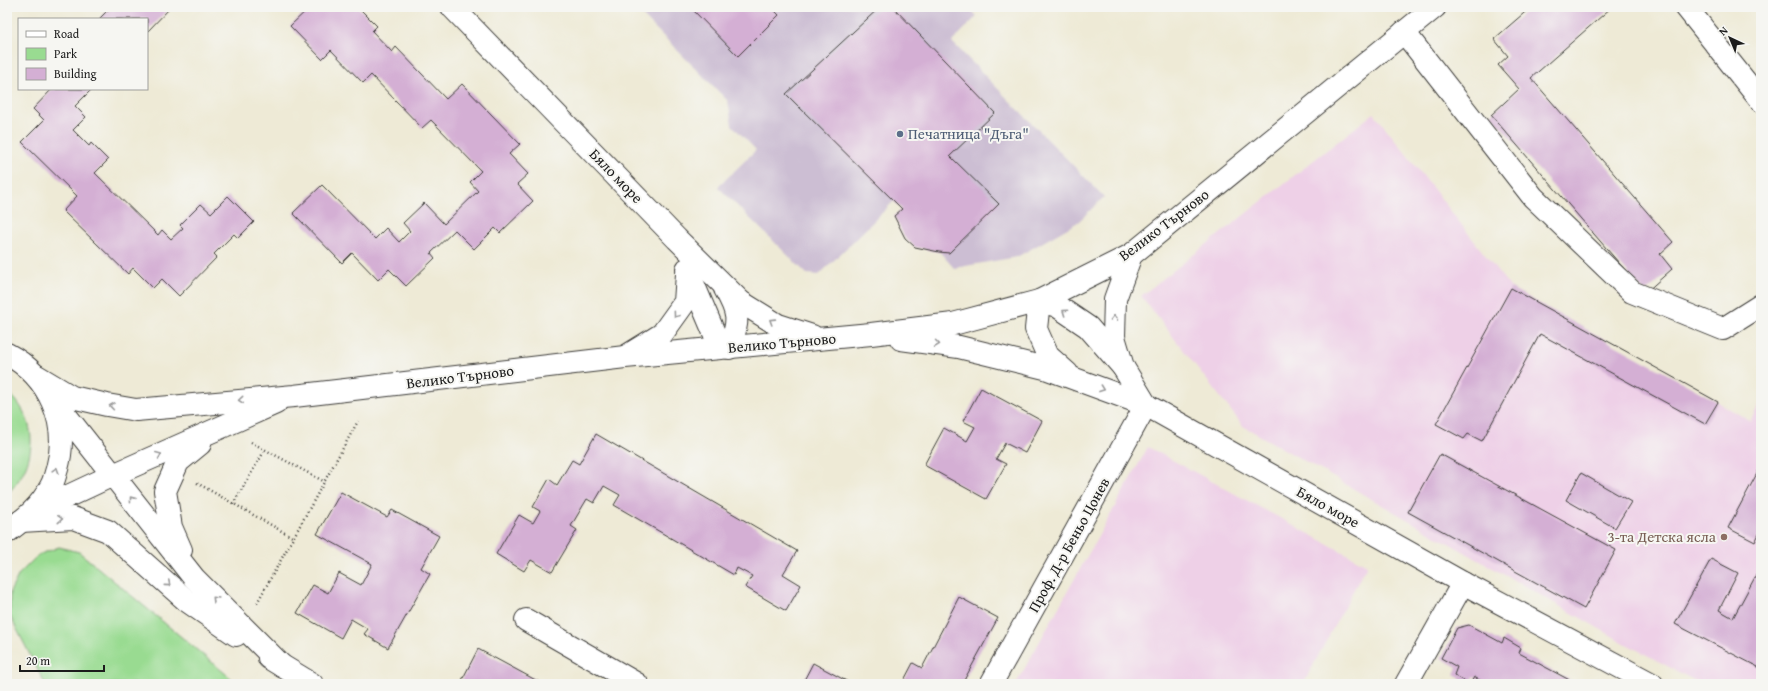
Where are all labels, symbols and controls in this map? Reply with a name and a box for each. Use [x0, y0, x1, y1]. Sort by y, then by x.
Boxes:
legend [18, 18, 148, 90]
north arrow [1710, 18, 1750, 58]
text: N [1715, 22, 1732, 39]
text: Road [54, 25, 80, 42]
text: Park [54, 45, 78, 62]
text: Building [54, 65, 97, 82]
place label: Печатница "Дъга" [908, 123, 1029, 144]
marker: Печатница "Дъга" [895, 129, 905, 139]
street label: Бяло море [585, 144, 648, 208]
street label: Велико Търново [1114, 183, 1213, 266]
one-way arrow [1062, 309, 1069, 317]
one-way arrow [673, 311, 681, 318]
one-way arrow [1110, 315, 1118, 321]
one-way arrow [769, 319, 776, 326]
street label: Велико Търново [727, 327, 837, 358]
one-way arrow [934, 339, 940, 348]
street label: Велико Търново [405, 359, 515, 394]
one-way arrow [1099, 384, 1106, 393]
one-way arrow [238, 396, 244, 405]
one-way arrow [109, 402, 115, 411]
one-way arrow [155, 452, 162, 460]
one-way arrow [51, 467, 60, 474]
street label: Проф. Д-р Беньо Цонев [1023, 474, 1114, 616]
street label: Бяло море [1293, 481, 1363, 532]
one-way arrow [130, 497, 137, 504]
one-way arrow [57, 514, 63, 523]
place label: 3-та Детска ясла [1607, 526, 1717, 547]
marker: 3-та Детска ясла [1719, 532, 1729, 542]
one-way arrow [163, 579, 170, 586]
one-way arrow [212, 596, 220, 604]
scale bar [20, 647, 104, 673]
text: 20 m [26, 652, 50, 669]

